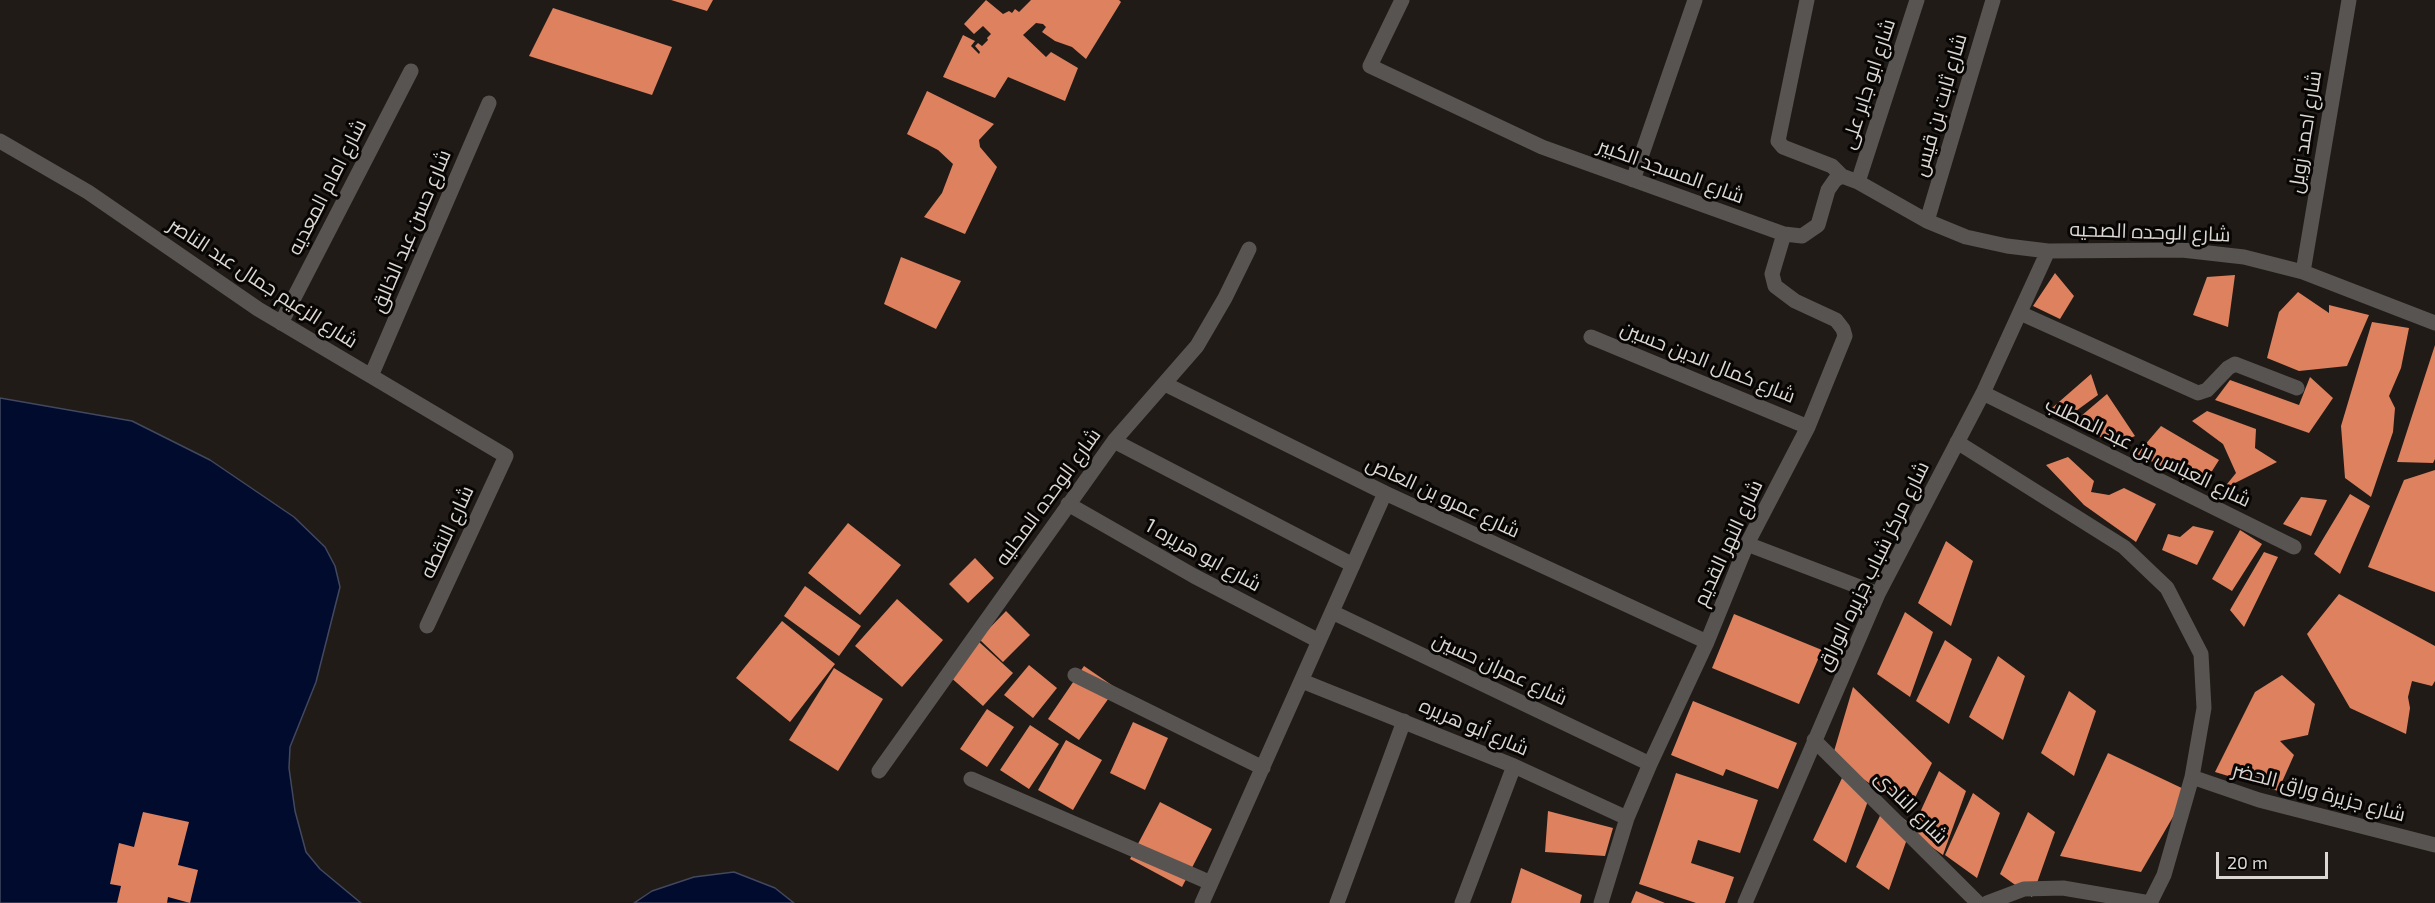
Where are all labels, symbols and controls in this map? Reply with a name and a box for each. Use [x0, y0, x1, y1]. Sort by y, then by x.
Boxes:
street label: شارع ابو جابر على [1836, 16, 1900, 152]
street label: شارع ثابت بن قيس [1908, 31, 1972, 179]
street label: شارع احمد زويل [2283, 69, 2327, 195]
street label: شارع امام المعديه [282, 115, 372, 259]
street label: شارع المسجد الكبير [1595, 133, 1747, 209]
street label: شارع حسن عبد الخالق [366, 146, 456, 316]
street label: شارع الزعيم جمال عبد الناصر [164, 213, 362, 353]
street label: شارع الوحده الصحيه [2069, 217, 2231, 247]
street label: شارع كمال الدين حسين [1617, 316, 1799, 408]
street label: شارع العباس بن عبد المطلب [2041, 392, 2255, 512]
street label: شارع الوحده المحليه [990, 424, 1106, 570]
street label: شارع عمرو بن العاص [1362, 451, 1524, 543]
street label: شارع مركز شباب جزيره الوراق [1812, 457, 1934, 675]
street label: شارع النهر القديم [1688, 476, 1768, 610]
street label: شارع النقطه [415, 482, 479, 582]
street label: شارع ابو هريره 1 [1141, 513, 1265, 597]
street label: شارع عمران حسين [1429, 627, 1571, 711]
street label: شارع أبو هريره [1416, 693, 1532, 761]
street label: شارع جزيرة وراق الحضر [2230, 757, 2408, 827]
street label: شارع النادى [1869, 765, 1953, 849]
scale bar [2219, 840, 2332, 878]
text: 20 m [2227, 851, 2268, 873]

